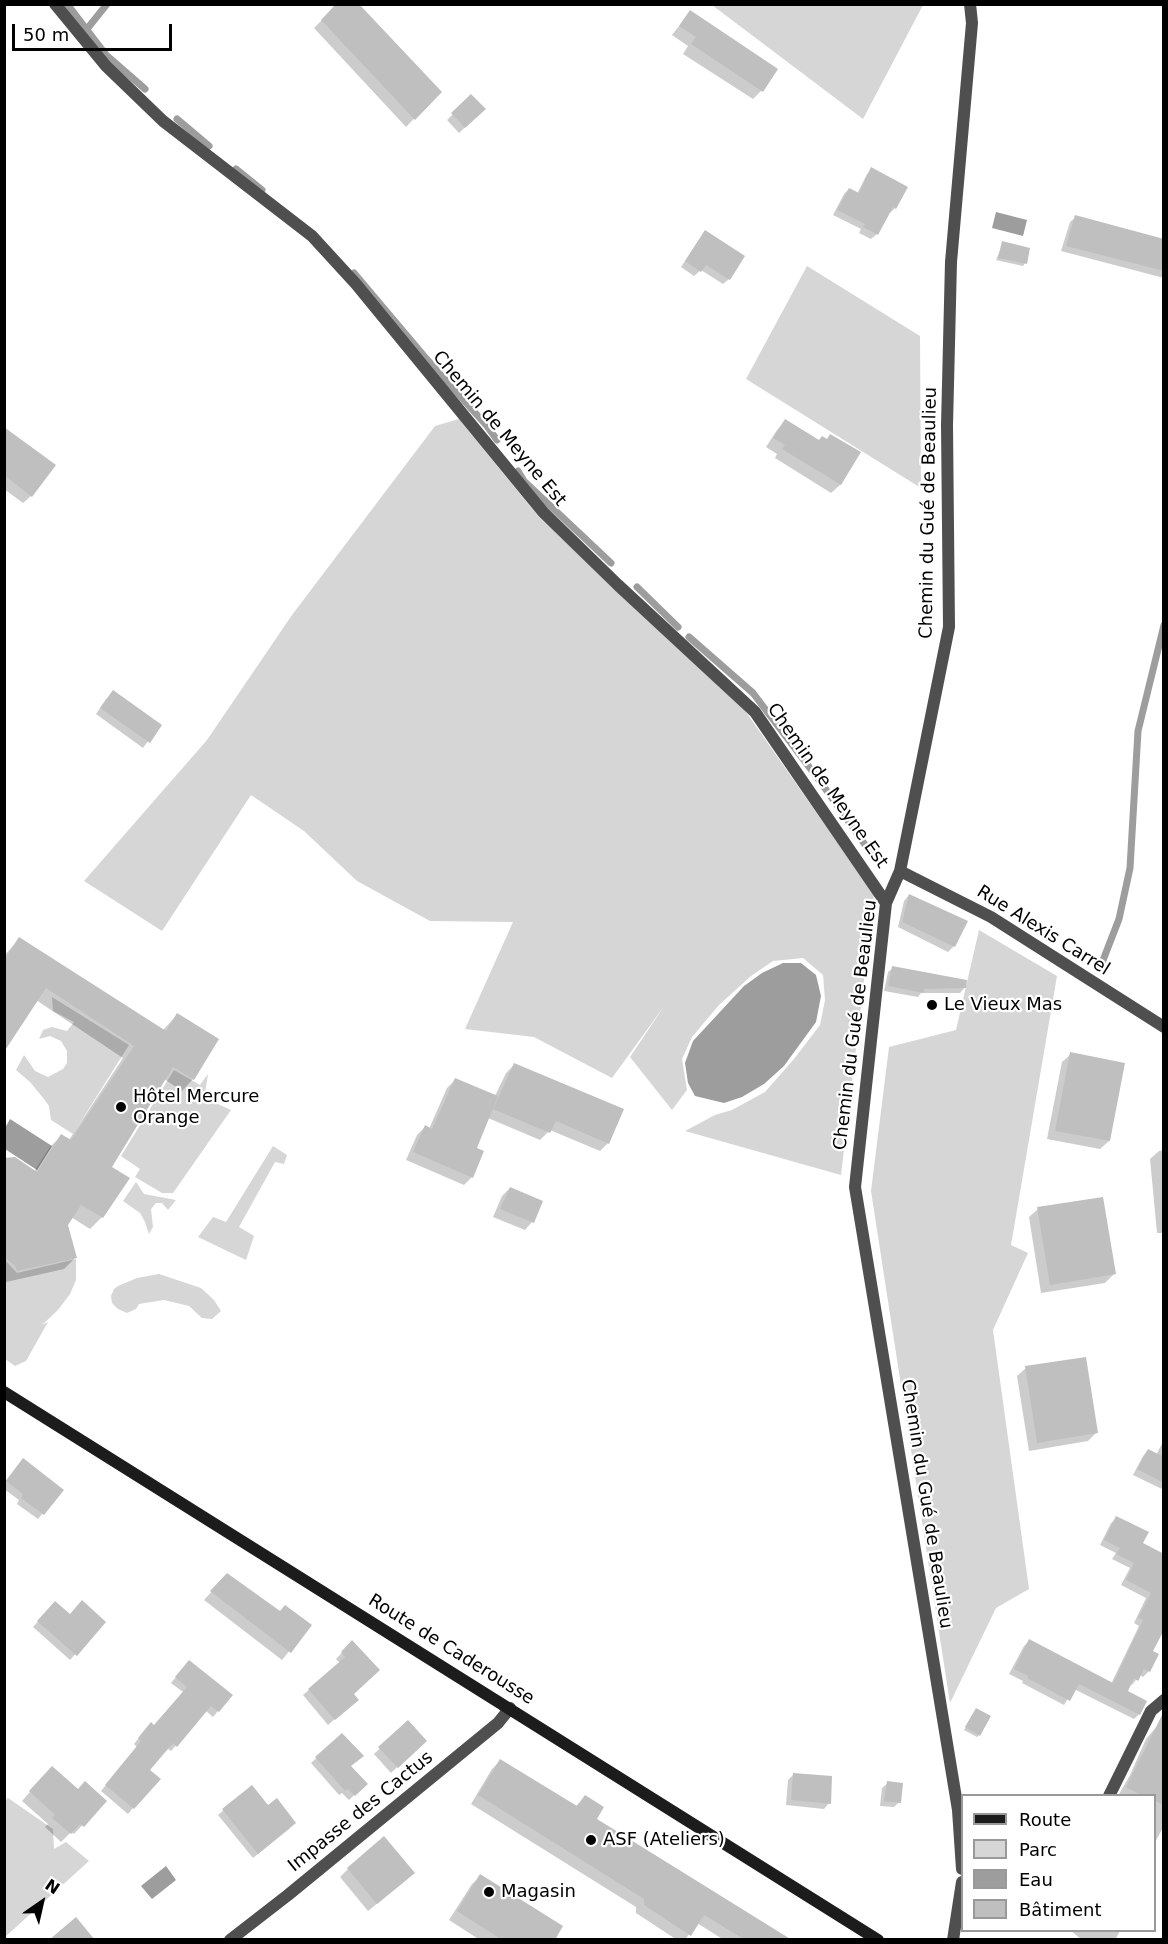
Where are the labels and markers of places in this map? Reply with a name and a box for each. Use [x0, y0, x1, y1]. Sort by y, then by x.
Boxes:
place label: Le Vieux Mas [944, 994, 1062, 1016]
marker: Le Vieux Mas [925, 998, 939, 1012]
place label: Hôtel Mercure Orange [133, 1086, 259, 1128]
marker: Hôtel Mercure Orange [114, 1100, 128, 1114]
place label: ASF (Ateliers) [603, 1829, 725, 1851]
marker: ASF (Ateliers) [584, 1833, 598, 1847]
place label: Magasin [501, 1881, 576, 1903]
marker: Magasin [482, 1885, 496, 1899]

